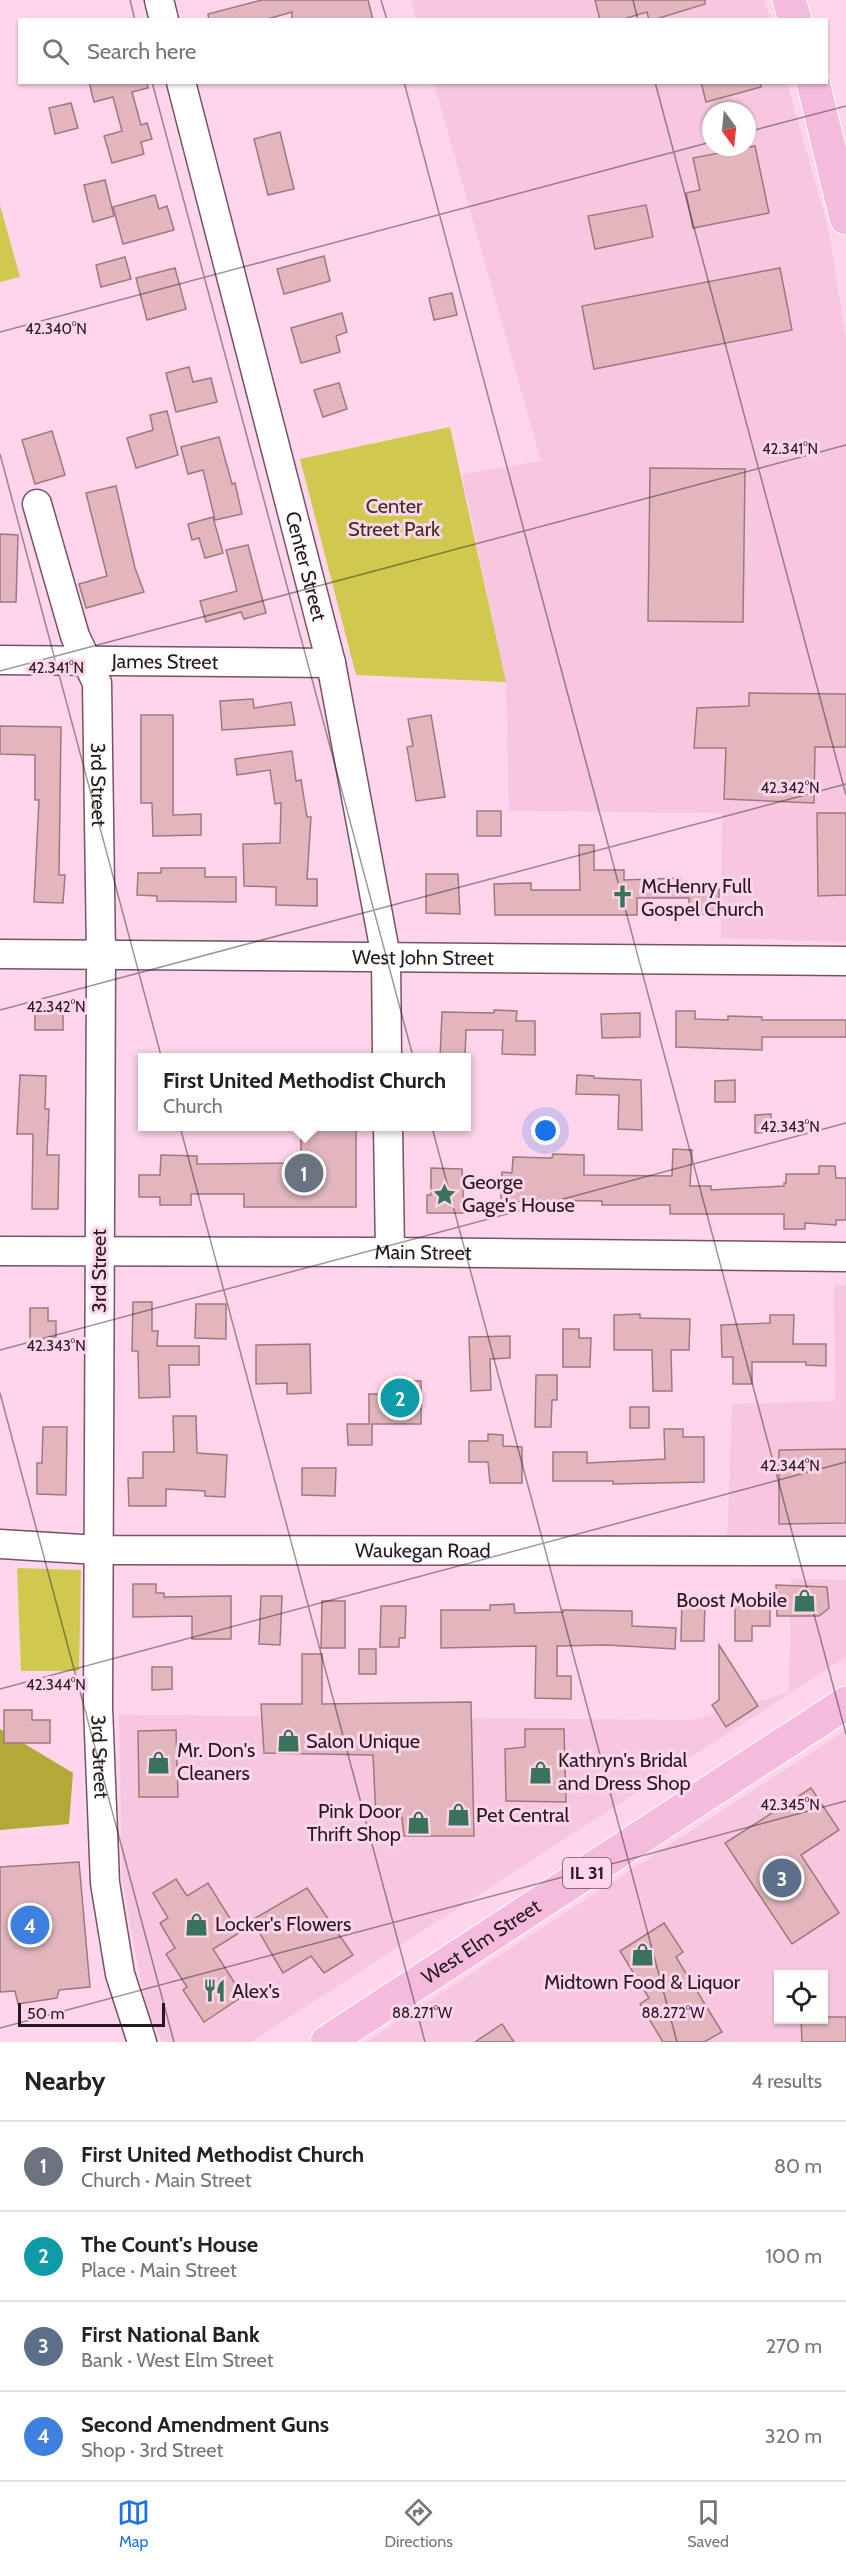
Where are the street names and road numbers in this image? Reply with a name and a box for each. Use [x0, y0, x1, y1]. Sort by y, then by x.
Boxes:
street label: Center Street [280, 509, 332, 624]
street label: James Street [111, 649, 219, 674]
street label: 3rd Street [86, 743, 111, 827]
street label: West John Street [352, 945, 494, 970]
street label: 3rd Street [87, 1229, 111, 1313]
street label: Main Street [374, 1240, 472, 1265]
street label: Waukegan Road [355, 1538, 491, 1563]
street label: 3rd Street [86, 1714, 114, 1799]
road number: IL 31 [563, 1858, 611, 1888]
street label: West Elm Street [417, 1894, 545, 1989]

